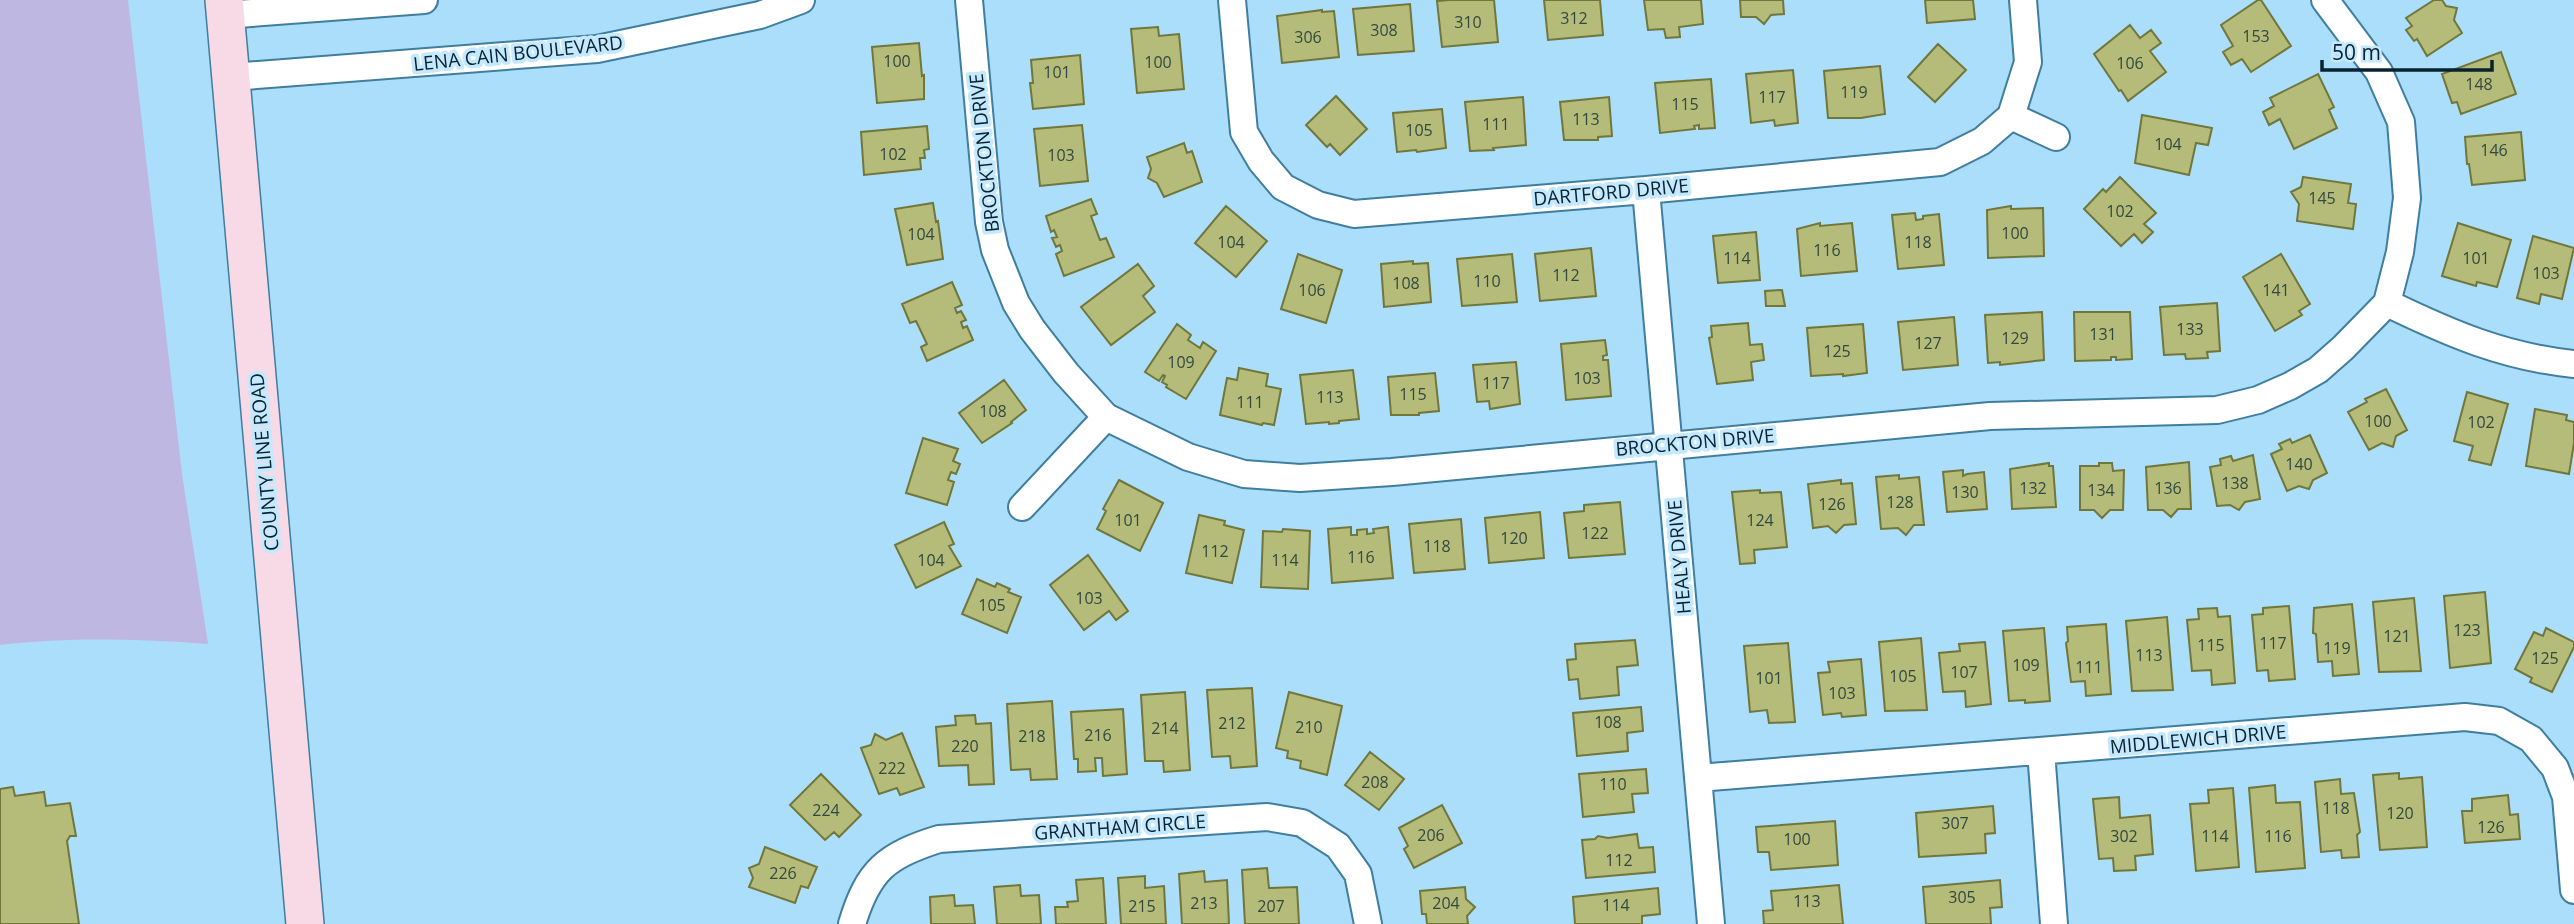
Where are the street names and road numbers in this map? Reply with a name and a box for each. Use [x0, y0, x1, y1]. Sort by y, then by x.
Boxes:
street label: LENA CAIN BOULEVARD [412, 29, 624, 77]
street label: BROCKTON DRIVE [963, 72, 1005, 234]
street label: DARTFORD DRIVE [1532, 172, 1690, 212]
street label: COUNTY LINE ROAD [243, 372, 285, 552]
street label: BROCKTON DRIVE [1614, 422, 1776, 462]
street label: HEALY DRIVE [1661, 499, 1697, 615]
street label: MIDDLEWICH DRIVE [2109, 718, 2287, 760]
street label: GRANTHAM CIRCLE [1033, 808, 1207, 846]

